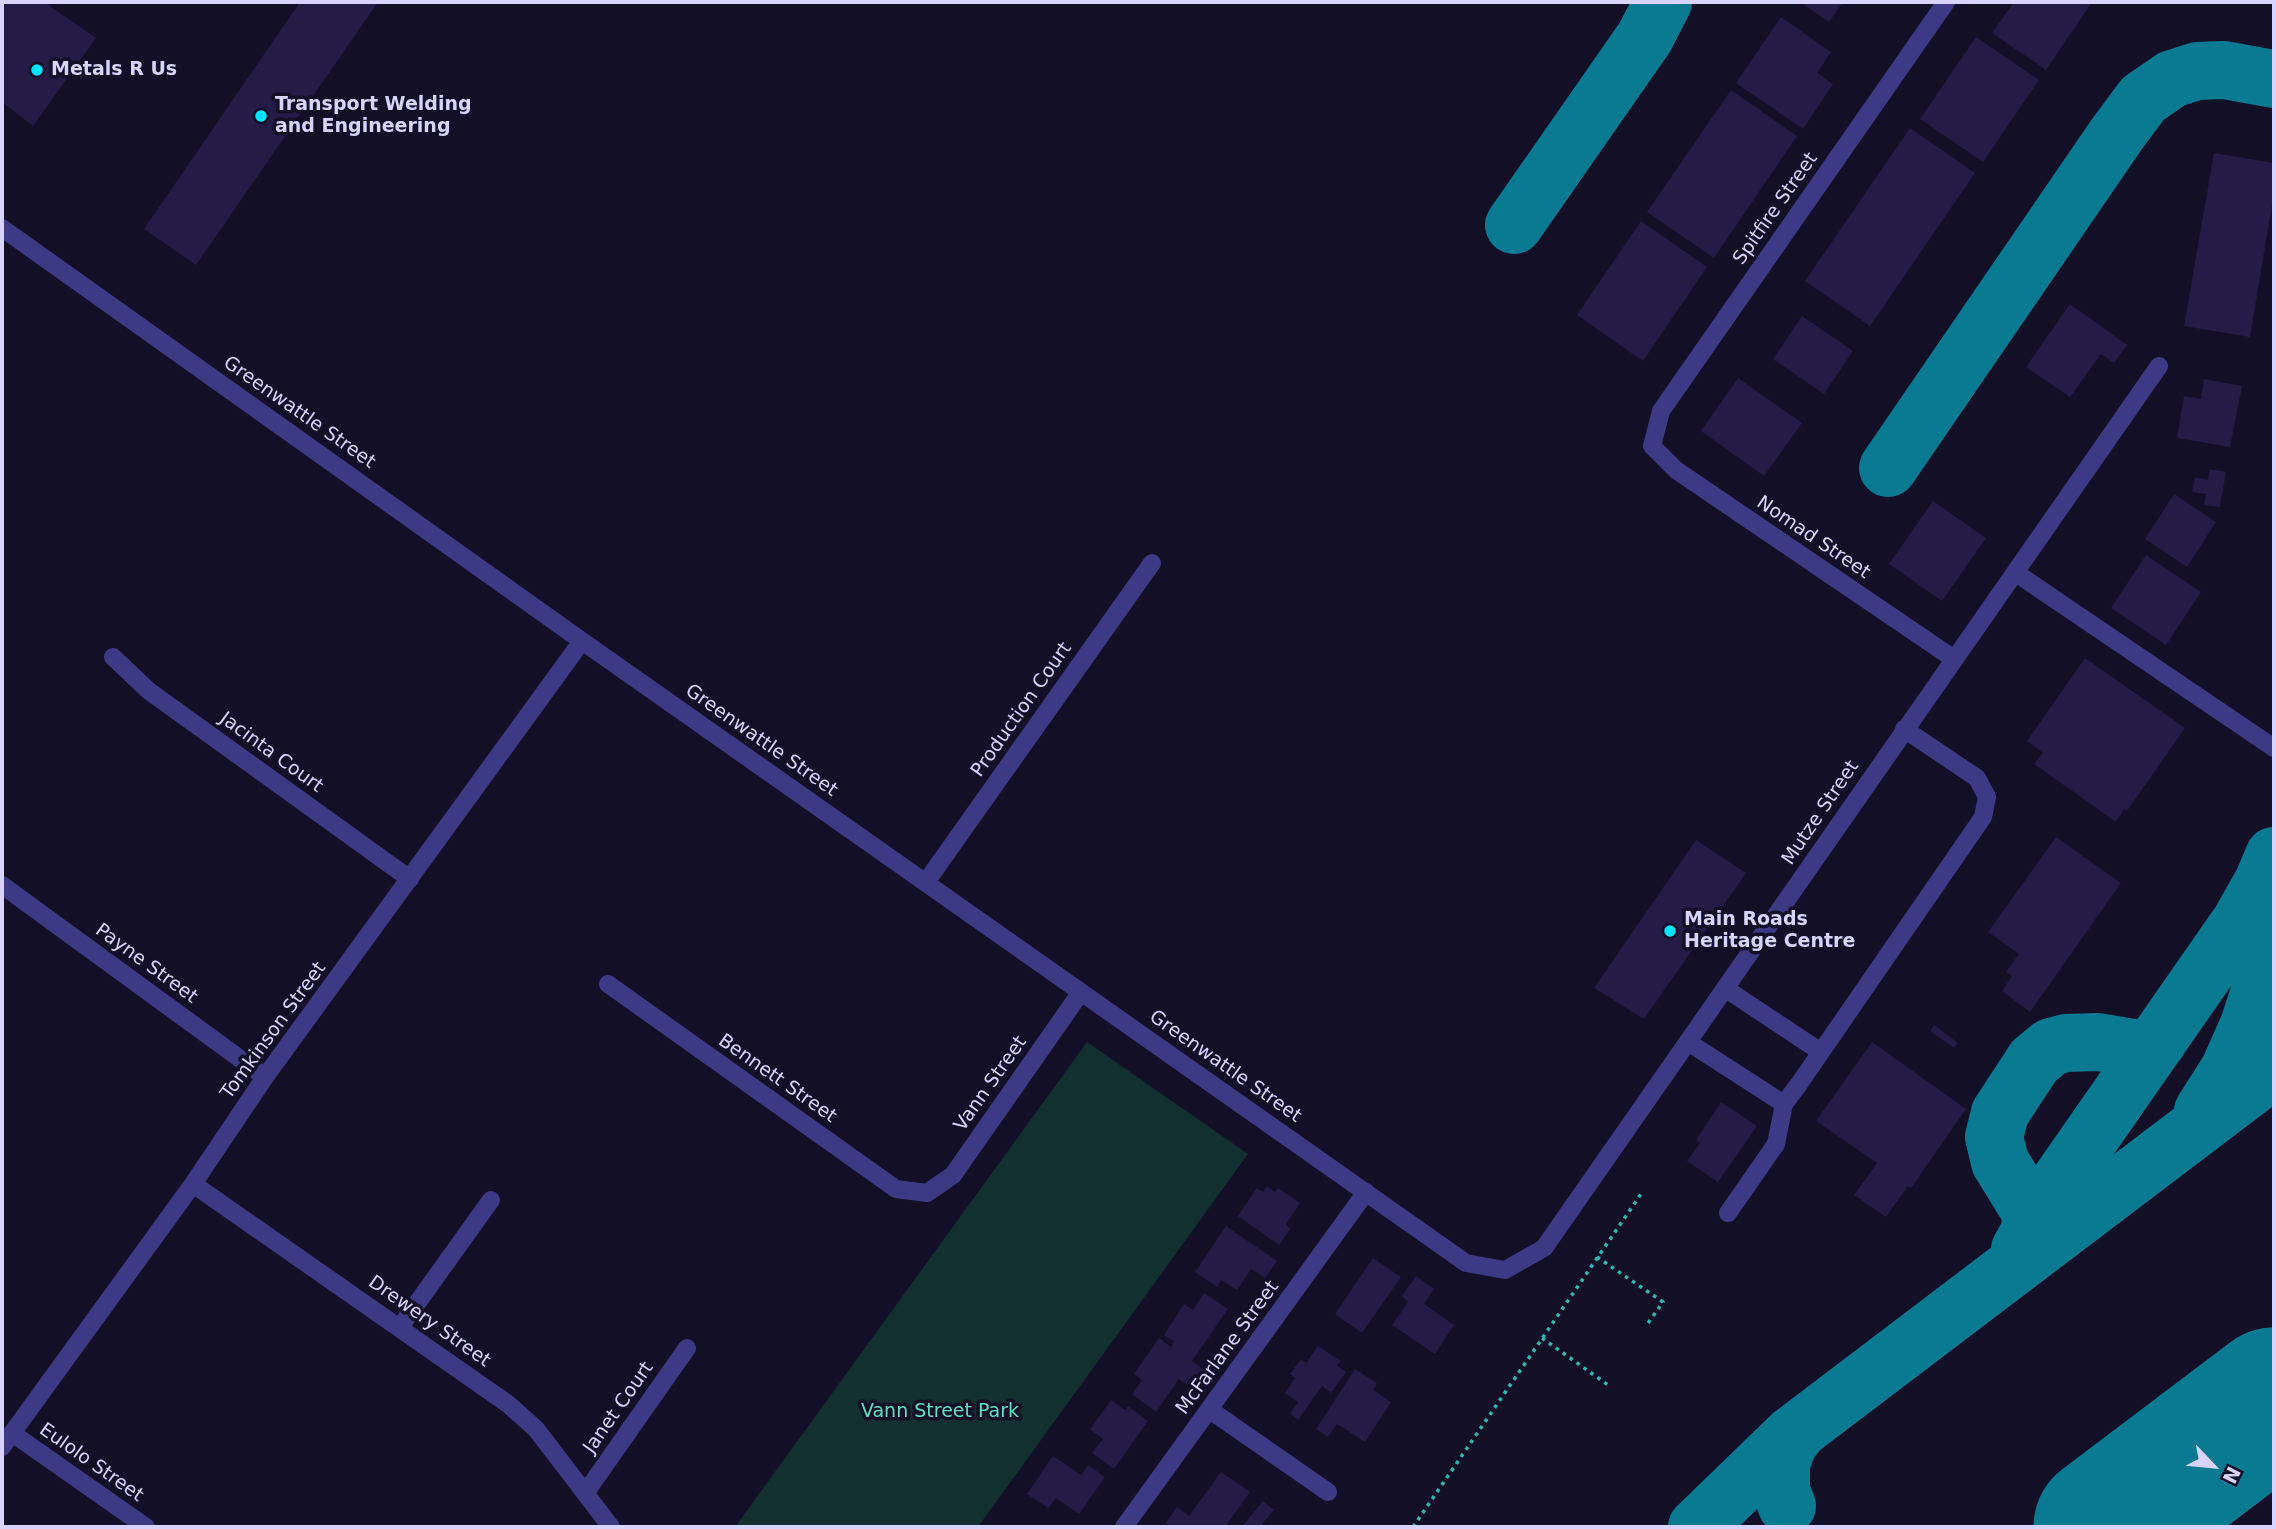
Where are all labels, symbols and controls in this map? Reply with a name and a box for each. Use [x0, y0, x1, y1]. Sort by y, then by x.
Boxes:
place label: Metals R Us [51, 59, 177, 81]
marker: Metals R Us [29, 62, 45, 78]
place label: Transport Welding and Engineering [275, 94, 472, 138]
marker: Transport Welding and Engineering [253, 108, 269, 124]
street label: Spitfire Street [1729, 149, 1823, 269]
street label: Greenwattle Street [219, 352, 379, 474]
street label: Nomad Street [1752, 492, 1874, 584]
street label: Production Court [967, 638, 1077, 782]
street label: Greenwattle Street [681, 680, 841, 802]
street label: Jacinta Court [215, 708, 327, 798]
street label: Mutze Street [1778, 756, 1864, 870]
place label: Main Roads Heritage Centre [1684, 909, 1855, 953]
street label: Payne Street [90, 919, 202, 1009]
marker: Main Roads Heritage Centre [1662, 923, 1678, 939]
street label: Tomkinson Street [217, 958, 331, 1104]
street label: Greenwattle Street [1145, 1006, 1305, 1128]
street label: Bennett Street [713, 1030, 841, 1128]
street label: Vann Street [950, 1032, 1032, 1136]
street label: Drewery Street [364, 1271, 494, 1373]
street label: McFarlane Street [1172, 1277, 1284, 1419]
street label: Janet Court [579, 1358, 659, 1458]
park label: Vann Street Park [861, 1401, 1019, 1423]
street label: Eulolo Street [35, 1419, 147, 1507]
north arrow [2178, 1431, 2248, 1501]
text: N [2219, 1463, 2245, 1487]

